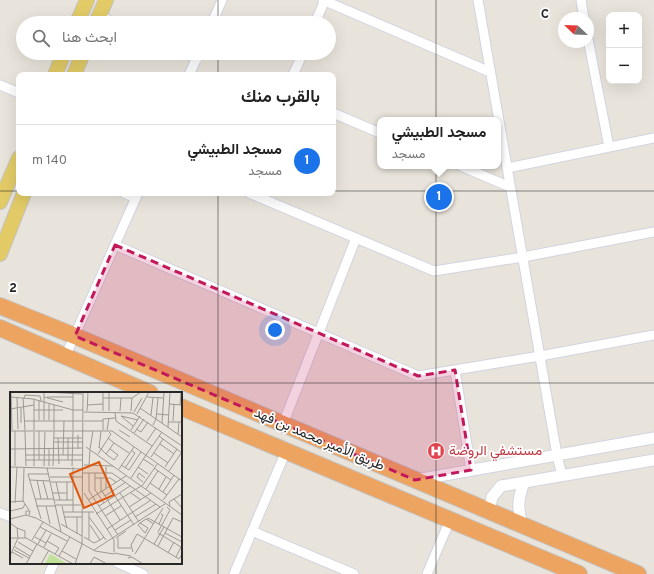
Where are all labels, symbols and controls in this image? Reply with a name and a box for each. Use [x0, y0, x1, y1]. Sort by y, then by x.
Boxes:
text: C [541, 7, 549, 23]
north arrow [558, 12, 594, 48]
map controls [606, 12, 642, 84]
button: + [606, 12, 642, 48]
search box [16, 16, 336, 60]
icon: search [30, 27, 52, 49]
text: ابحث هنا [62, 29, 117, 48]
button: − [606, 48, 642, 84]
text: بالقرب منك [241, 87, 320, 109]
popup [377, 117, 501, 169]
text: مسجد الطبيشي [392, 124, 486, 143]
text: مسجد الطبيشي [187, 141, 282, 160]
text: مسجد [392, 147, 425, 163]
text: 140 m [32, 153, 67, 169]
text: 1 [304, 153, 310, 169]
text: مسجد [248, 164, 282, 180]
pin: 1 [426, 182, 452, 212]
text: 2 [9, 281, 17, 297]
your location [265, 320, 285, 340]
inset map [10, 392, 182, 564]
street label: طريق الأمير محمد بن فهد [251, 404, 387, 475]
hospital icon: مستشفي الروضة [426, 441, 446, 461]
place label: مستشفي الروضة [449, 443, 542, 462]

